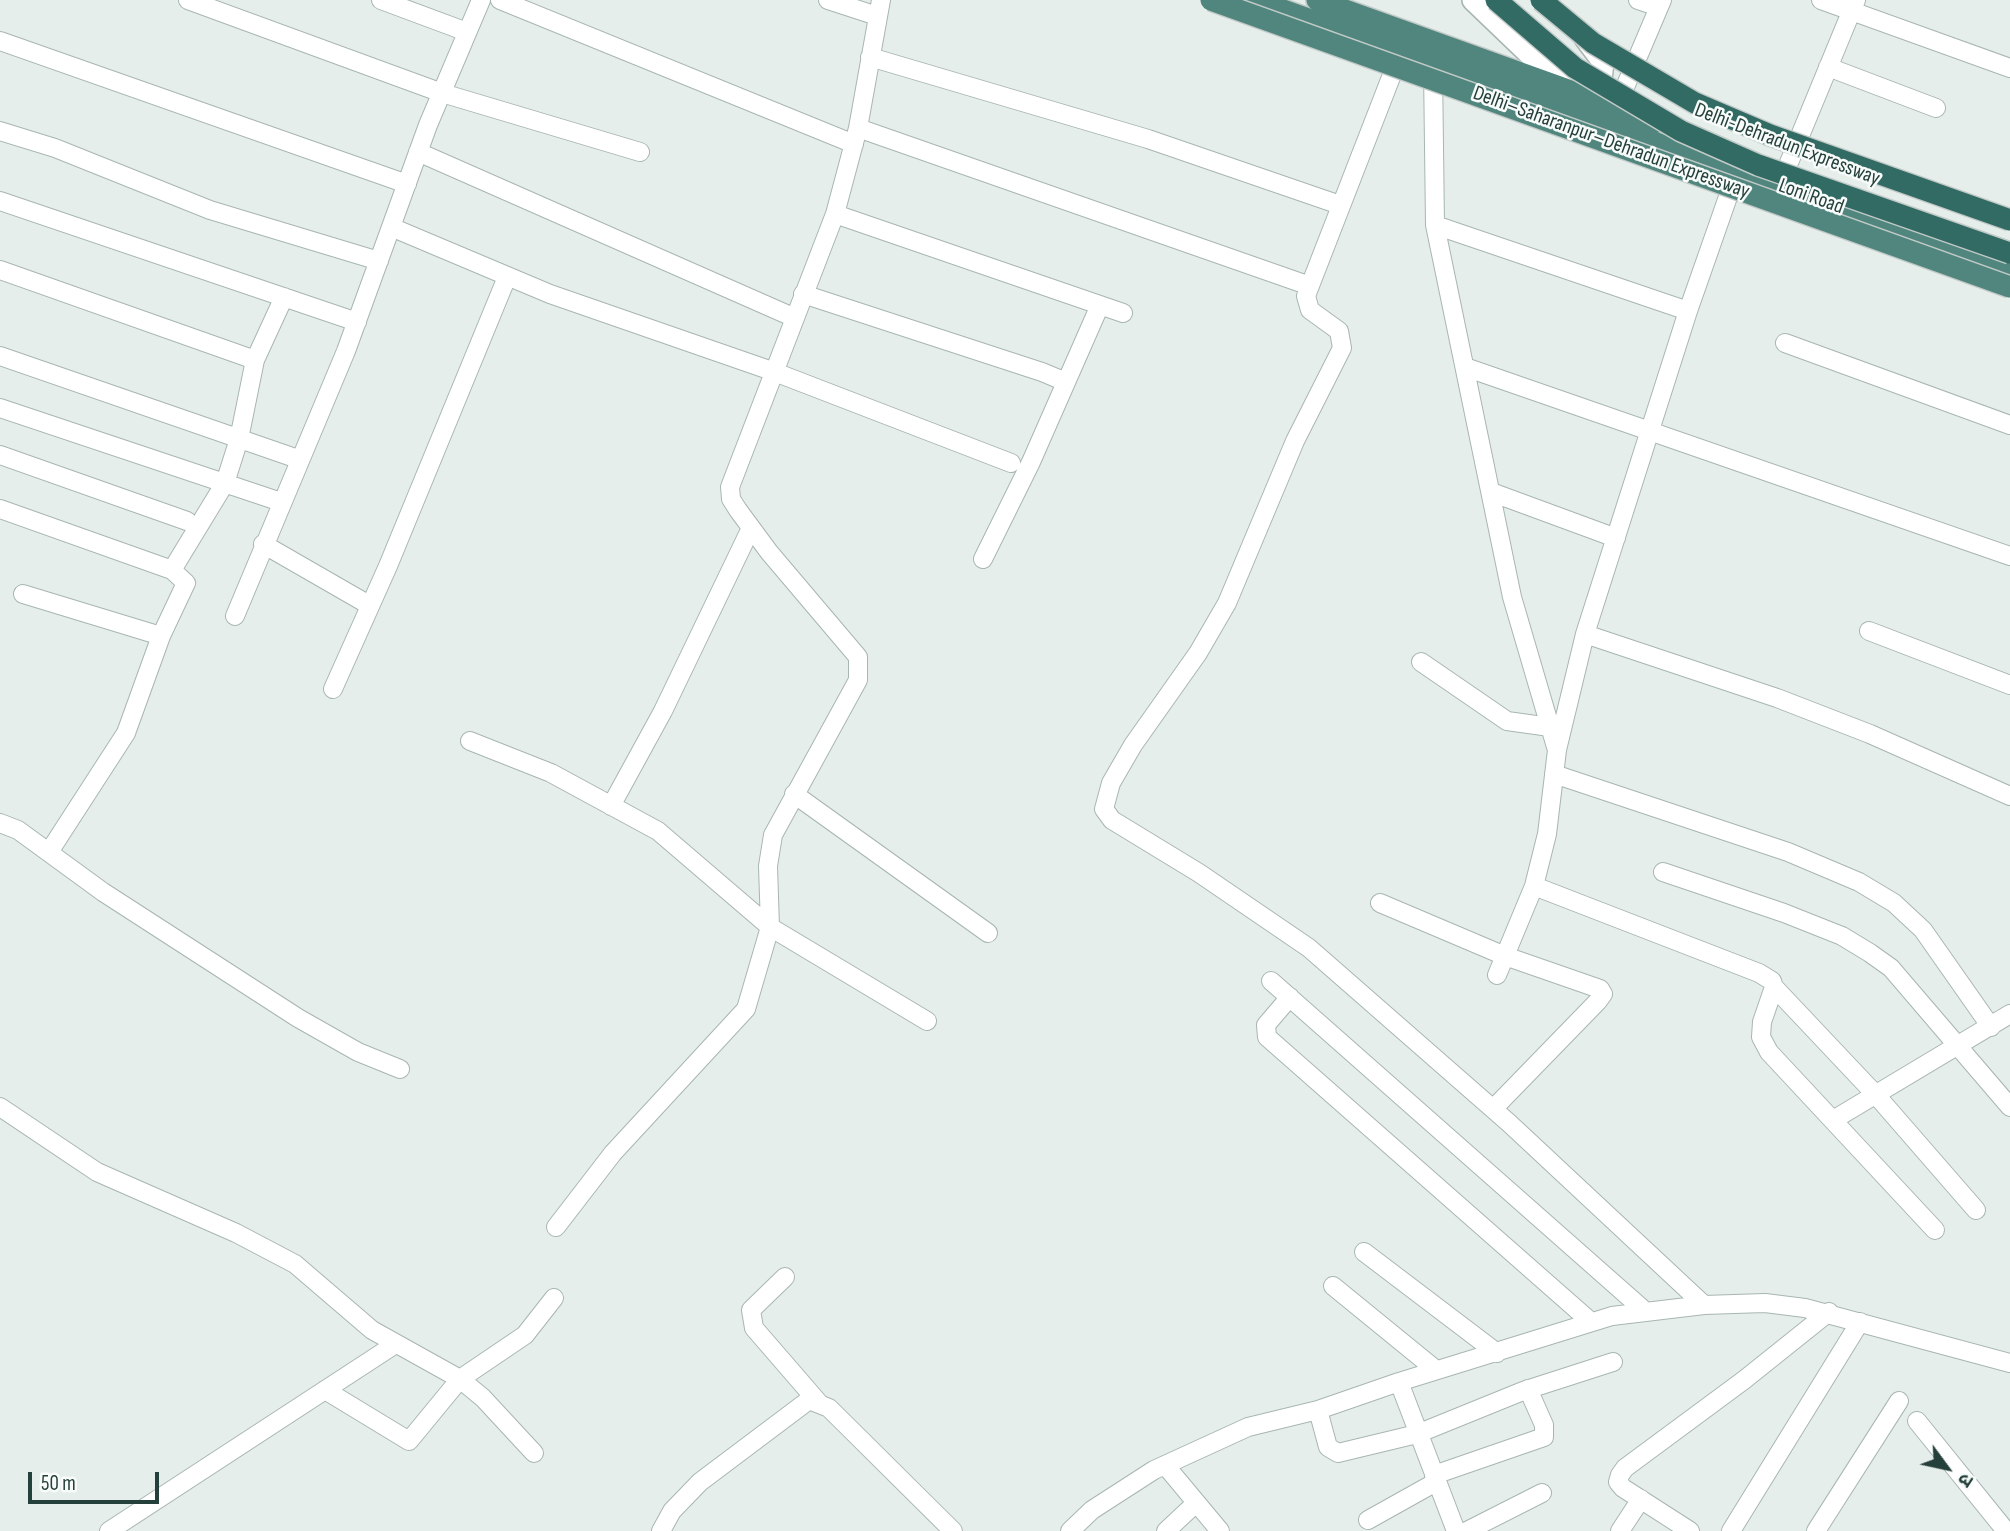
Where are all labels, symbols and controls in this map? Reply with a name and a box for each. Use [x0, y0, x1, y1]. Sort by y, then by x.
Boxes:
street label: Delhi–Saharanpur–Dehradun Expressway [1469, 81, 1753, 205]
street label: Delhi-Dehradun Expressway [1691, 98, 1883, 192]
street label: Loni Road [1775, 174, 1847, 220]
north arrow [1912, 1433, 1982, 1503]
scale bar [32, 1458, 163, 1502]
text: उ [1952, 1469, 1978, 1491]
text: 50 m [41, 1471, 76, 1496]

